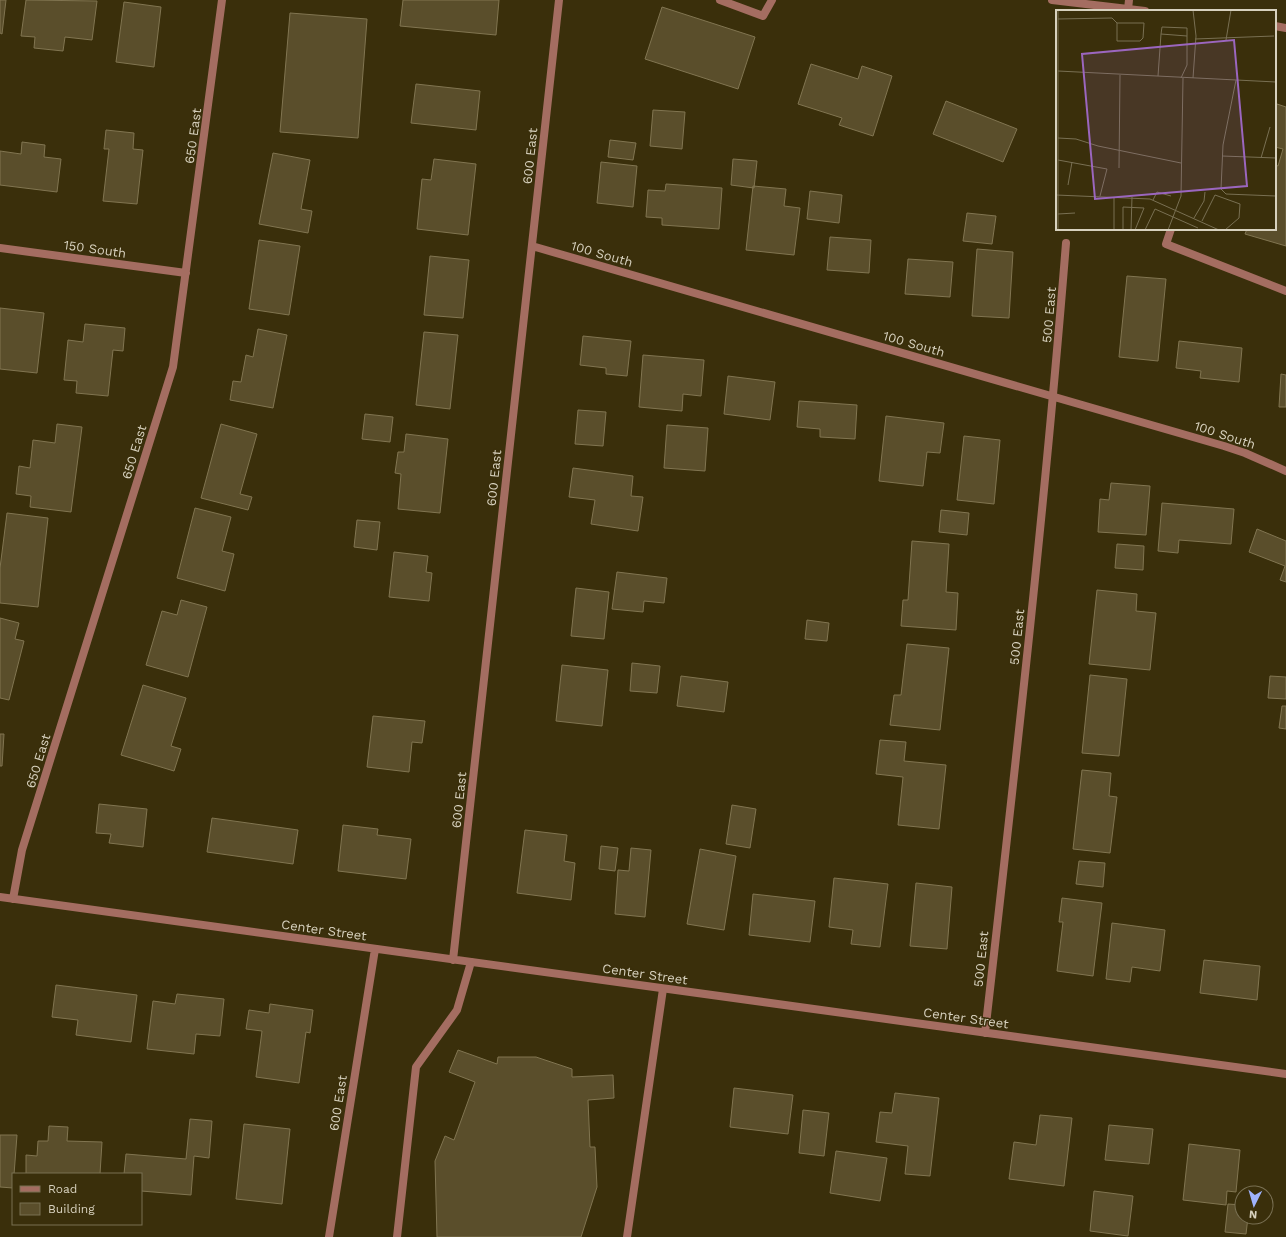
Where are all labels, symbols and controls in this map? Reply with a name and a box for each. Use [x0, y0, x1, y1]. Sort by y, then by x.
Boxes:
inset map [1056, 10, 1276, 230]
street label: 650 East [182, 107, 204, 165]
street label: 600 East [520, 127, 540, 185]
street label: 150 South [63, 237, 127, 261]
street label: 100 South [569, 238, 635, 270]
street label: 500 East [1039, 286, 1059, 344]
street label: 100 South [881, 328, 947, 360]
street label: 100 South [1193, 418, 1257, 452]
street label: 650 East [119, 423, 150, 481]
street label: 600 East [484, 449, 504, 507]
street label: 500 East [1007, 608, 1027, 666]
street label: 650 East [23, 732, 54, 790]
street label: 600 East [449, 771, 469, 829]
street label: Center Street [280, 917, 368, 943]
street label: 500 East [971, 930, 991, 988]
street label: Center Street [601, 961, 689, 987]
street label: Center Street [922, 1005, 1010, 1031]
street label: 600 East [326, 1073, 350, 1132]
legend [12, 1173, 142, 1225]
text: Road [48, 1182, 77, 1196]
north arrow [1234, 1185, 1274, 1225]
text: Building [48, 1202, 95, 1216]
text: N [1249, 1208, 1258, 1221]

